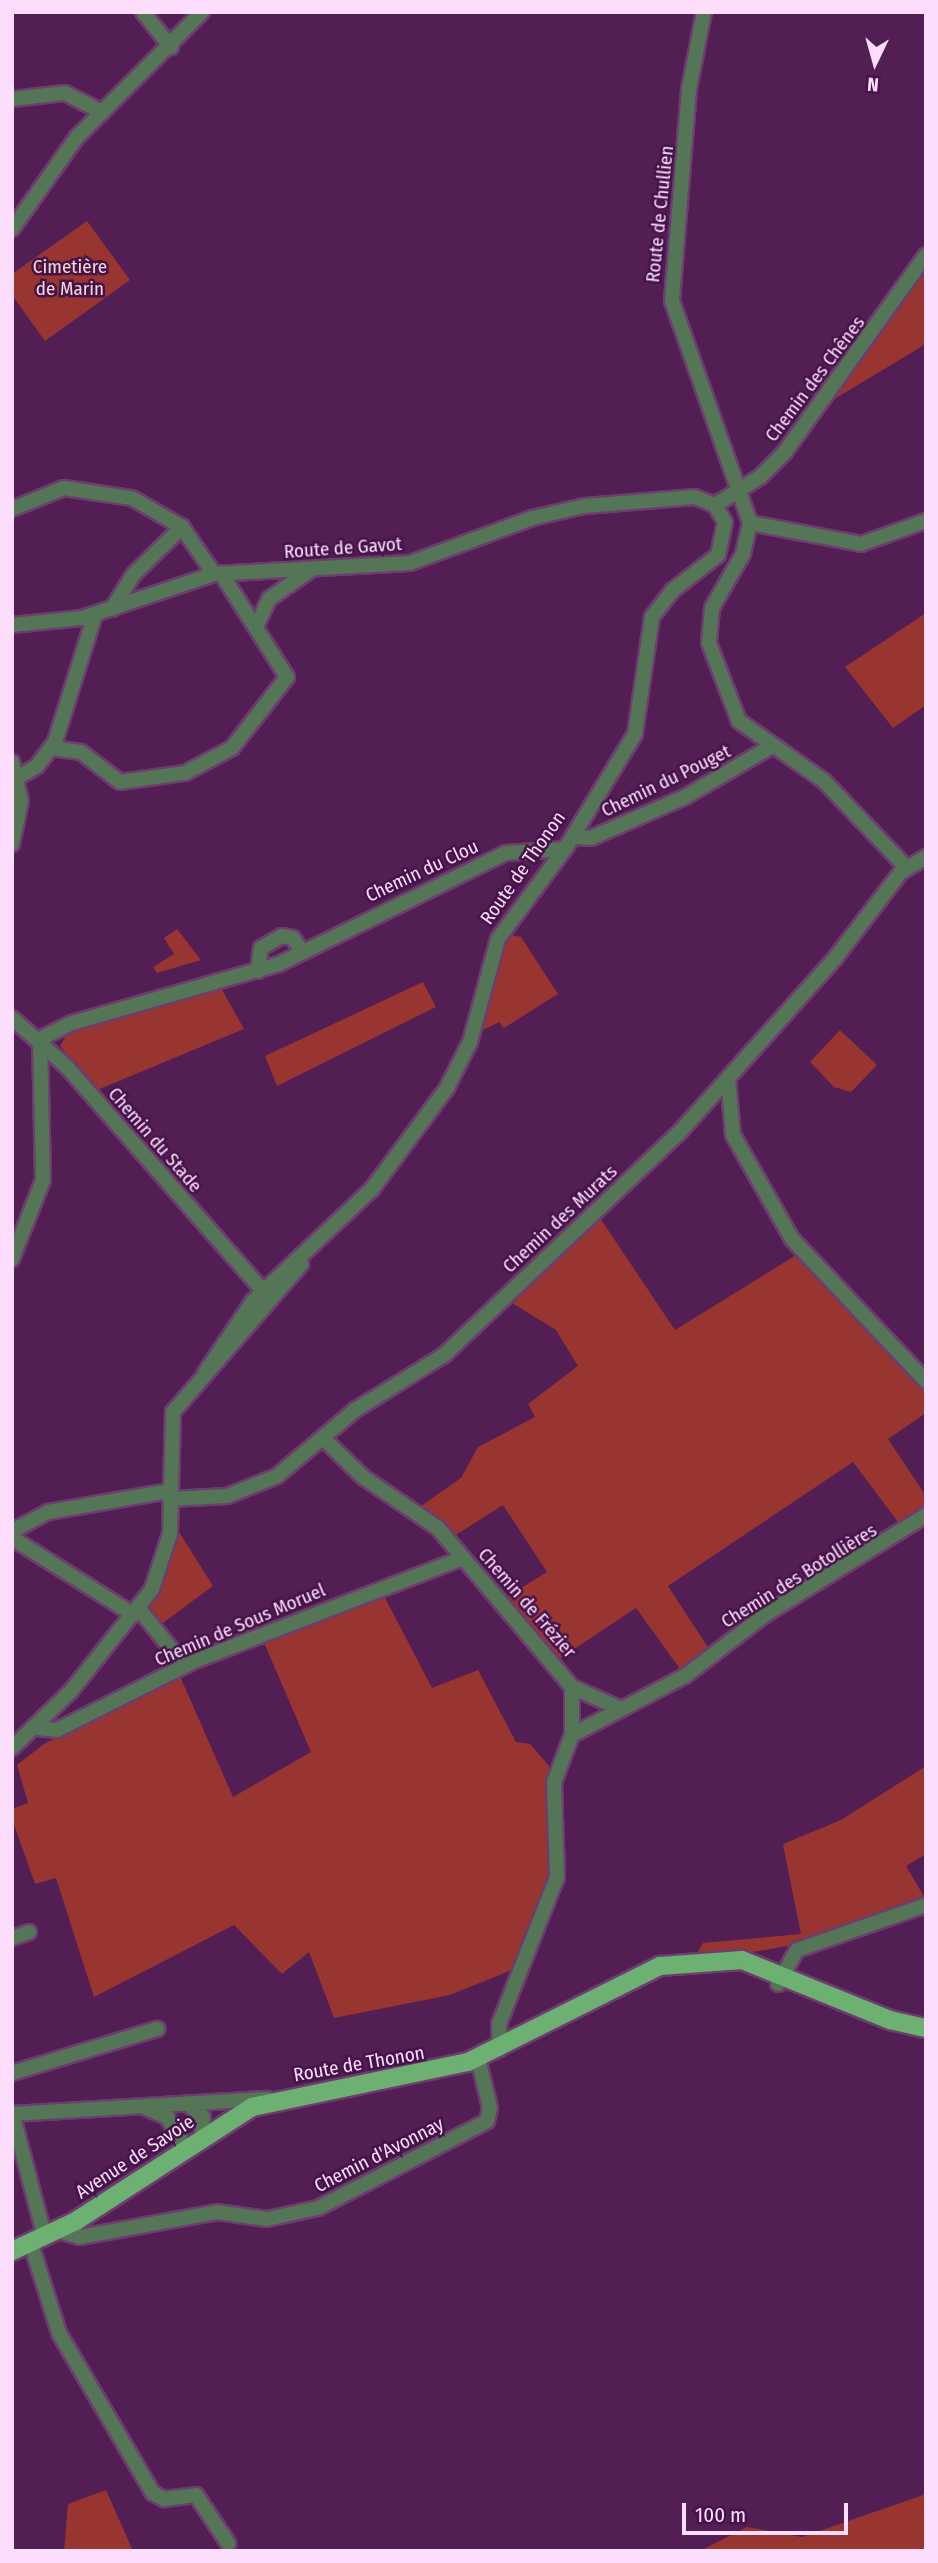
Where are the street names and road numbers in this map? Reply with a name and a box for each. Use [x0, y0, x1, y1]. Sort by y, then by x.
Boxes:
street label: Route de Chullien [641, 144, 679, 284]
street label: Chemin des Chênes [760, 312, 870, 446]
street label: Route de Gavot [283, 533, 403, 563]
street label: Chemin du Pouget [598, 740, 734, 822]
street label: Route de Thonon [476, 807, 570, 929]
street label: Chemin du Clou [362, 835, 482, 907]
street label: Chemin du Stade [103, 1083, 207, 1197]
street label: Chemin des Murats [498, 1160, 622, 1278]
street label: Chemin des Botollières [717, 1519, 881, 1633]
street label: Chemin de Frézier [473, 1543, 581, 1663]
street label: Chemin de Sous Moruel [151, 1579, 329, 1671]
street label: Route de Thonon [292, 2041, 426, 2087]
street label: Avenue de Savoie [72, 2110, 198, 2204]
street label: Chemin d'Avonnay [311, 2113, 447, 2197]

